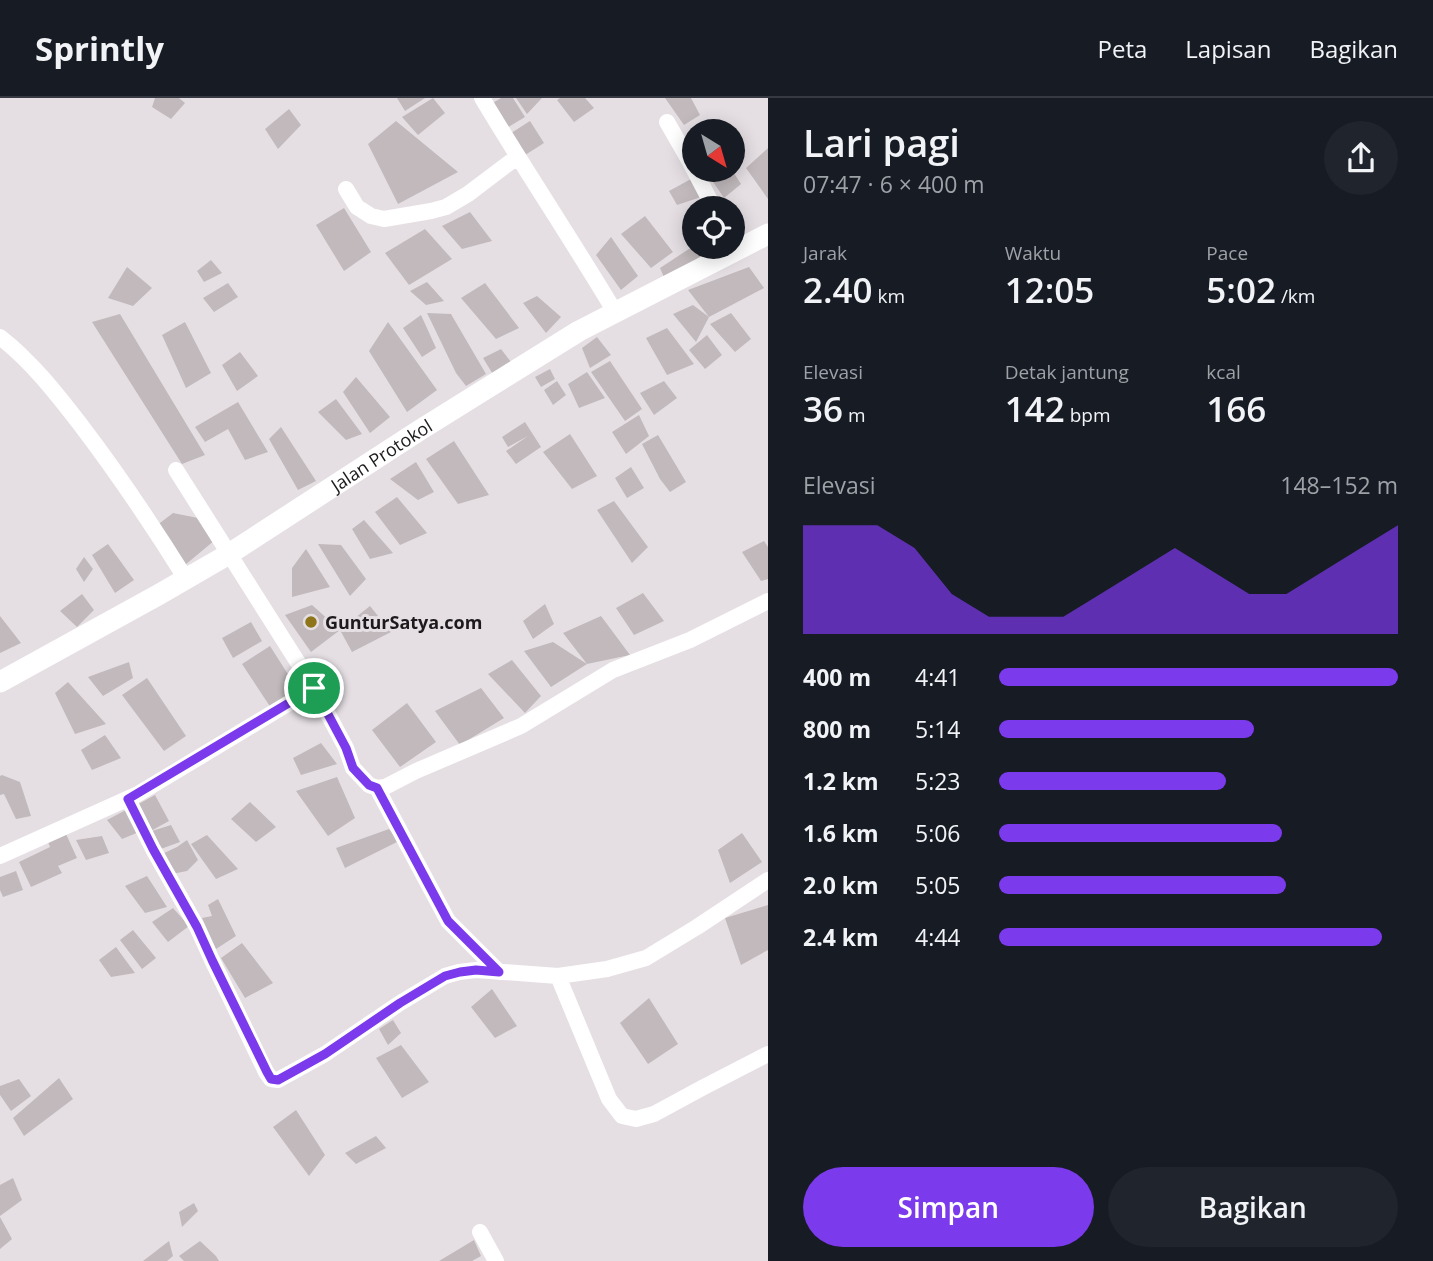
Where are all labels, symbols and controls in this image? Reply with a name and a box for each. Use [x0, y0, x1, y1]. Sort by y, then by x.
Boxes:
text: Sprintly [35, 26, 164, 71]
text: Peta [1097, 32, 1147, 65]
text: Lapisan [1185, 32, 1271, 65]
text: Bagikan [1309, 32, 1398, 65]
text: Lari pagi [803, 116, 960, 168]
north arrow [682, 119, 746, 182]
map controls [682, 119, 745, 259]
button: share [1324, 121, 1398, 195]
text: 07:47 · 6 × 400 m [803, 168, 985, 200]
button: locate [682, 196, 745, 259]
text: Jarak [803, 240, 847, 266]
text: Waktu [1005, 240, 1061, 266]
text: Pace [1206, 240, 1248, 266]
text: 2.40 [803, 266, 873, 313]
text: 12:05 [1005, 266, 1094, 313]
text: 5:02 [1206, 266, 1276, 313]
text: km [873, 283, 905, 309]
text: /km [1276, 283, 1315, 309]
text: Elevasi [803, 359, 863, 385]
text: Detak jantung [1005, 359, 1129, 385]
text: kcal [1206, 359, 1241, 385]
text: 36 [803, 385, 843, 432]
text: 142 [1005, 385, 1065, 432]
text: 166 [1206, 385, 1266, 432]
text: m [843, 402, 866, 428]
text: bpm [1065, 402, 1110, 428]
street label: Jalan Protokol [324, 413, 437, 498]
text: Elevasi [803, 469, 876, 501]
text: 148–152 m [1280, 469, 1398, 501]
place label: GunturSatya.com [325, 610, 482, 634]
marker: GunturSatya.com [303, 614, 319, 630]
pin [284, 658, 344, 718]
text: 400 m [803, 661, 871, 693]
text: 4:41 [915, 661, 961, 693]
icon: arrive [295, 669, 333, 707]
text: 800 m [803, 713, 871, 745]
text: 5:14 [915, 713, 961, 745]
text: 1.2 km [803, 765, 879, 797]
text: 5:23 [915, 765, 961, 797]
text: 1.6 km [803, 817, 879, 849]
text: 5:06 [915, 817, 961, 849]
text: 2.0 km [803, 869, 879, 901]
text: 5:05 [915, 869, 961, 901]
text: 2.4 km [803, 921, 879, 953]
text: 4:44 [915, 921, 961, 953]
button: Simpan [803, 1167, 1094, 1247]
button: Bagikan [1108, 1167, 1398, 1247]

